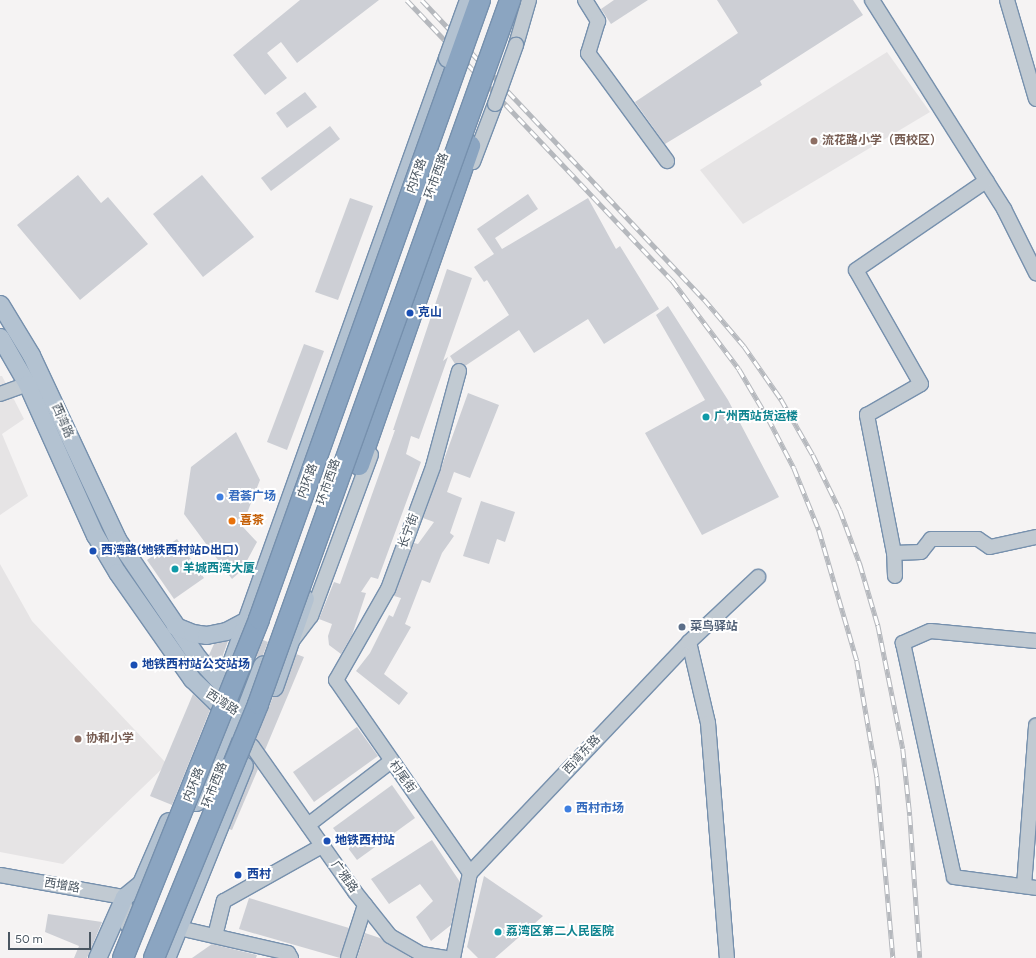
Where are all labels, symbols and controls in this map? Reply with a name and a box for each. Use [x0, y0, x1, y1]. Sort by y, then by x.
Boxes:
place label: 流花路小学（西校区） [822, 134, 942, 148]
marker: 流花路小学（西校区） [809, 136, 819, 146]
street label: 环市西路 [422, 151, 452, 201]
street label: 内环路 [404, 157, 430, 195]
place label: 克山 [418, 306, 442, 320]
marker: 克山 [405, 308, 415, 318]
street label: 西湾路 [48, 402, 76, 440]
place label: 广州西站货运楼 [714, 410, 798, 424]
marker: 广州西站货运楼 [701, 412, 711, 422]
street label: 环市西路 [314, 457, 344, 507]
street label: 内环路 [295, 462, 321, 500]
place label: 君荟广场 [228, 490, 276, 504]
marker: 君荟广场 [215, 492, 225, 502]
street label: 长宁街 [396, 512, 422, 550]
place label: 喜茶 [240, 514, 264, 528]
marker: 喜茶 [227, 516, 237, 526]
place label: 西湾路(地铁西村站D出口) [101, 544, 239, 558]
marker: 西湾路(地铁西村站D出口) [88, 546, 98, 556]
place label: 羊城西湾大厦 [183, 562, 255, 576]
marker: 羊城西湾大厦 [170, 564, 180, 574]
place label: 菜鸟驿站 [690, 620, 738, 634]
marker: 菜鸟驿站 [677, 622, 687, 632]
place label: 地铁西村站公交站场 [142, 658, 250, 672]
marker: 地铁西村站公交站场 [129, 660, 139, 670]
street label: 西湾路 [203, 687, 241, 719]
place label: 协和小学 [86, 732, 134, 746]
street label: 西湾东路 [560, 733, 604, 777]
marker: 协和小学 [73, 734, 83, 744]
street label: 村尾街 [386, 758, 418, 796]
street label: 环市西路 [199, 760, 231, 810]
street label: 内环路 [181, 766, 207, 804]
place label: 西村市场 [576, 802, 624, 816]
marker: 西村市场 [563, 804, 573, 814]
place label: 地铁西村站 [335, 834, 395, 848]
marker: 地铁西村站 [322, 836, 332, 846]
street label: 广雅路 [328, 858, 360, 896]
place label: 西村 [247, 868, 271, 882]
marker: 西村 [232, 869, 244, 881]
street label: 西增路 [43, 876, 81, 896]
scale bar [10, 924, 93, 950]
place label: 荔湾区第二人民医院 [506, 925, 614, 939]
marker: 荔湾区第二人民医院 [493, 927, 503, 937]
text: 50 m [15, 932, 43, 946]

